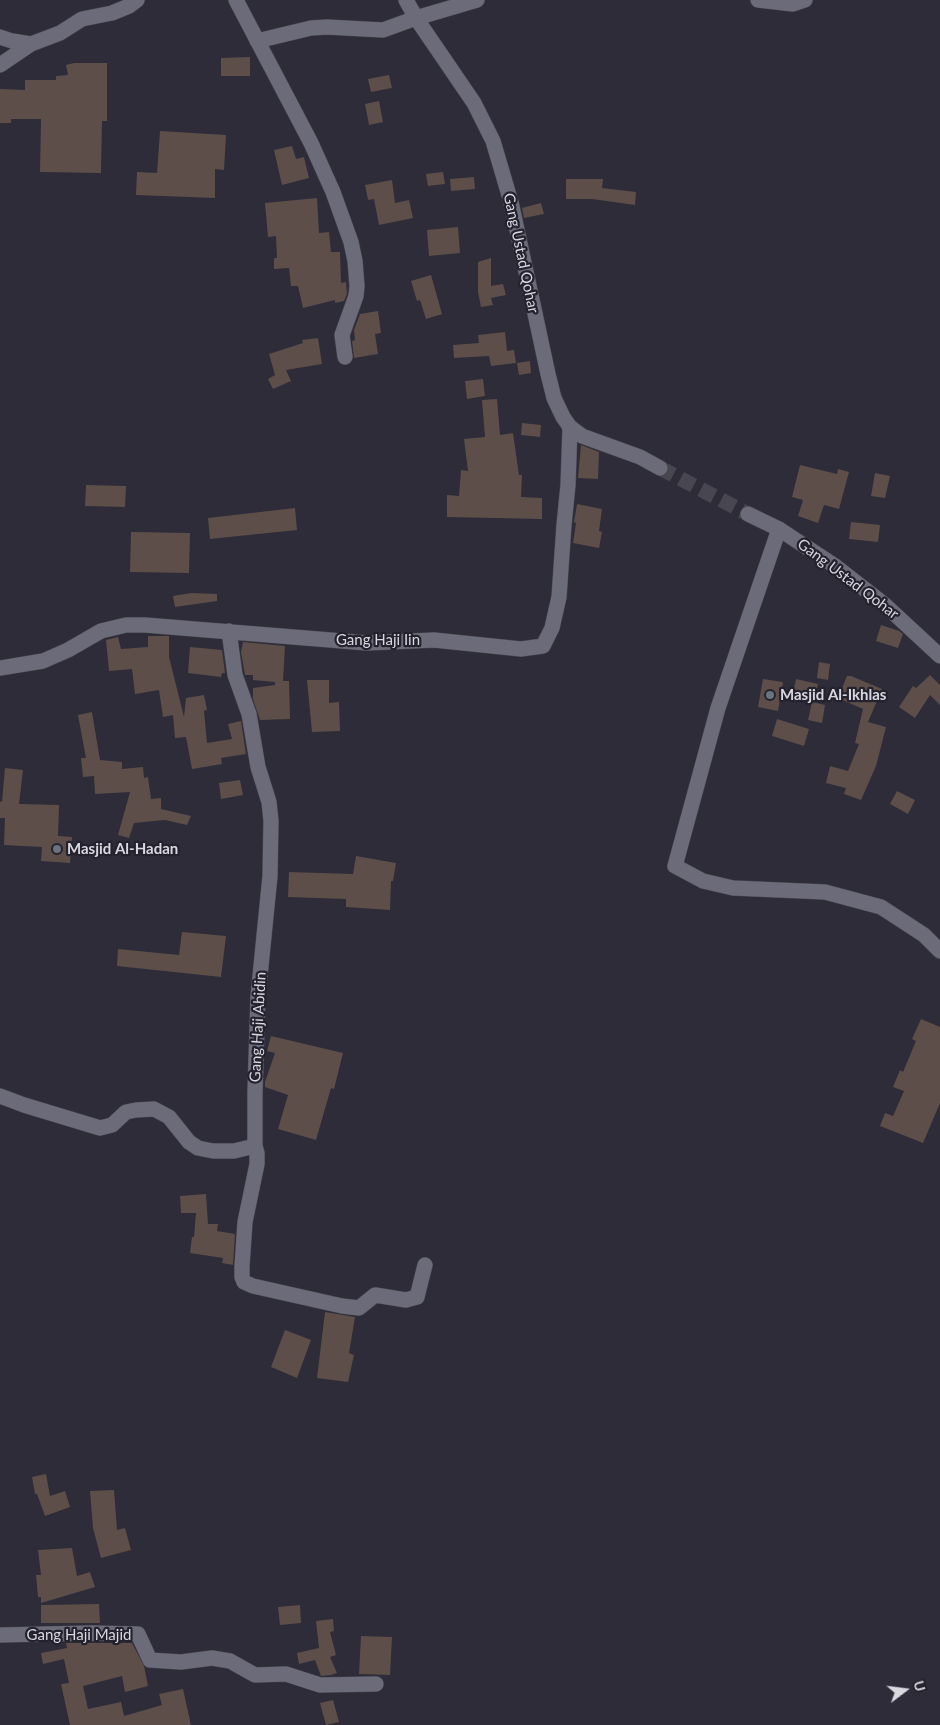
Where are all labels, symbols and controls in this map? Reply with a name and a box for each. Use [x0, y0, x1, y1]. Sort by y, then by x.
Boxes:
street label: Gang Ustad Qohar [499, 191, 543, 315]
street label: Gang Ustad Qohar [794, 535, 902, 623]
street label: Gang Haji Iin [336, 631, 420, 649]
place label: Masjid Al-Ikhlas [780, 686, 886, 704]
marker: Masjid Al-Ikhlas [764, 689, 776, 701]
place label: Masjid Al-Hadan [67, 840, 178, 858]
marker: Masjid Al-Hadan [51, 843, 63, 855]
street label: Gang Haji Abidin [246, 971, 270, 1083]
street label: Gang Haji Majid [27, 1626, 131, 1644]
north arrow [880, 1665, 930, 1715]
text: U [910, 1679, 930, 1693]

